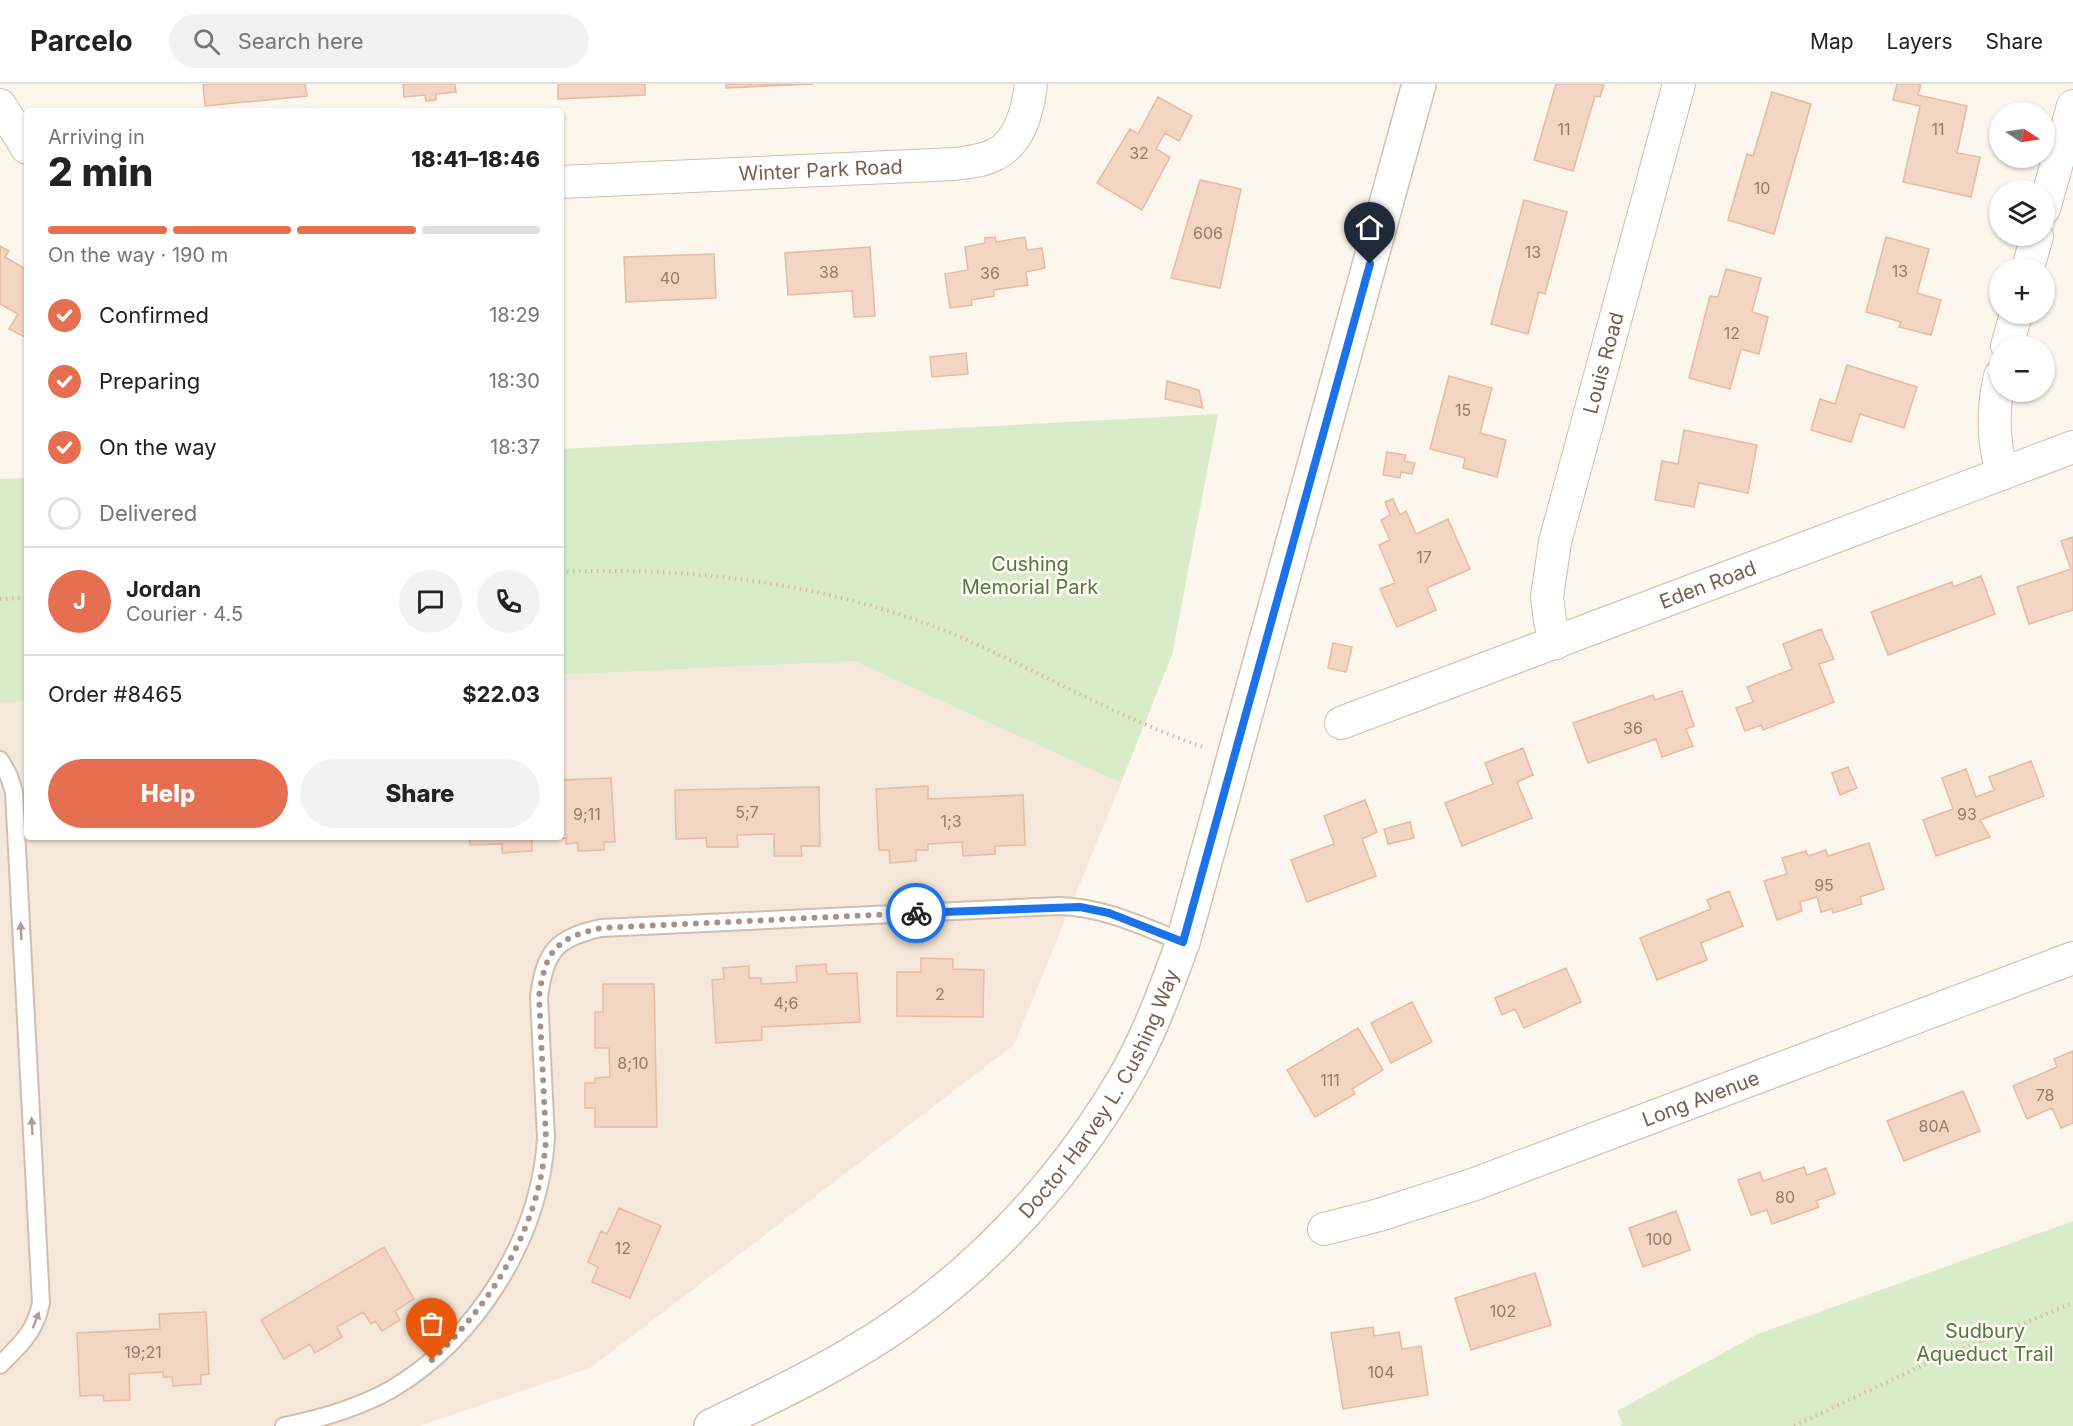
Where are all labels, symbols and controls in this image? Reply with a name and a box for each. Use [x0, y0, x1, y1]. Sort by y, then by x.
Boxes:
search box [169, 14, 589, 68]
text: Parcelo [30, 24, 133, 58]
icon: search [190, 25, 223, 58]
text: Search here [238, 28, 363, 54]
text: Map [1810, 29, 1854, 54]
text: Layers [1887, 29, 1953, 54]
text: Share [1986, 29, 2043, 54]
north arrow [1989, 102, 2055, 168]
map controls [1989, 102, 2055, 402]
house number: 11 [1557, 119, 1571, 139]
house number: 11 [1931, 119, 1945, 139]
text: Arriving in [48, 125, 145, 149]
house number: 32 [1129, 143, 1149, 163]
text: 18:41–18:46 [411, 146, 540, 172]
text: 2 min [48, 148, 153, 195]
street label: Winter Park Road [738, 154, 903, 186]
house number: 10 [1754, 178, 1770, 198]
button: layers [1989, 180, 2055, 246]
pin [1344, 202, 1395, 264]
icon: home [1353, 211, 1386, 244]
house number: 606 [1193, 223, 1223, 243]
house number: 13 [1525, 242, 1541, 262]
text: On the way · 190 m [48, 243, 228, 267]
button: + [1989, 258, 2055, 324]
house number: 13 [1892, 261, 1908, 281]
house number: 38 [819, 262, 839, 282]
house number: 36 [980, 263, 1000, 283]
house number: 40 [660, 268, 680, 288]
icon: check [48, 299, 81, 332]
text: Confirmed [99, 302, 209, 328]
text: 18:29 [489, 303, 540, 327]
street label: Louis Road [1578, 309, 1629, 417]
house number: 12 [1724, 323, 1740, 343]
button: − [1989, 336, 2055, 402]
icon: check [48, 365, 81, 398]
text: Preparing [99, 368, 200, 394]
text: 18:30 [489, 369, 540, 393]
house number: 15 [1455, 400, 1471, 420]
icon: check [48, 431, 81, 464]
text: On the way [99, 434, 217, 460]
text: 18:37 [490, 435, 540, 459]
text: Delivered [99, 500, 197, 526]
house number: 17 [1416, 547, 1432, 567]
park label: Cushing Memorial Park [962, 552, 1098, 599]
street label: Eden Road [1656, 556, 1760, 614]
button: chat [399, 570, 462, 633]
button: phone [477, 570, 540, 633]
text: Jordan [126, 576, 201, 602]
text: J [73, 588, 86, 614]
text: Courier · 4.5 [126, 602, 243, 626]
text: Order #8465 [48, 681, 182, 707]
text: $22.03 [462, 681, 540, 707]
house number: 36 [1623, 718, 1643, 738]
button: Help [48, 759, 288, 828]
button: Share [300, 759, 540, 828]
house number: 5;7 [735, 802, 759, 822]
house number: 9;11 [573, 804, 601, 824]
house number: 93 [1957, 804, 1977, 824]
house number: 1;3 [940, 811, 962, 831]
house number: 95 [1814, 875, 1834, 895]
courier [886, 883, 946, 943]
icon: bike [900, 897, 933, 930]
one-way arrow [17, 922, 26, 941]
street label: Doctor Harvey L. Cushing Way [1014, 966, 1184, 1223]
house number: 2 [935, 984, 945, 1004]
house number: 4;6 [773, 993, 799, 1013]
house number: 8;10 [617, 1053, 649, 1073]
street label: Long Avenue [1639, 1066, 1763, 1132]
house number: 111 [1320, 1070, 1340, 1090]
house number: 78 [2036, 1085, 2054, 1105]
one-way arrow [27, 1116, 36, 1135]
house number: 80A [1918, 1116, 1950, 1136]
house number: 80 [1775, 1187, 1795, 1207]
house number: 100 [1646, 1229, 1672, 1249]
house number: 12 [615, 1238, 631, 1258]
pin [406, 1298, 457, 1360]
house number: 102 [1490, 1301, 1516, 1321]
icon: bag [415, 1307, 448, 1340]
one-way arrow [32, 1311, 41, 1329]
park label: Sudbury Aqueduct Trail [1916, 1319, 2054, 1366]
house number: 19;21 [124, 1342, 162, 1362]
house number: 104 [1368, 1362, 1394, 1382]

